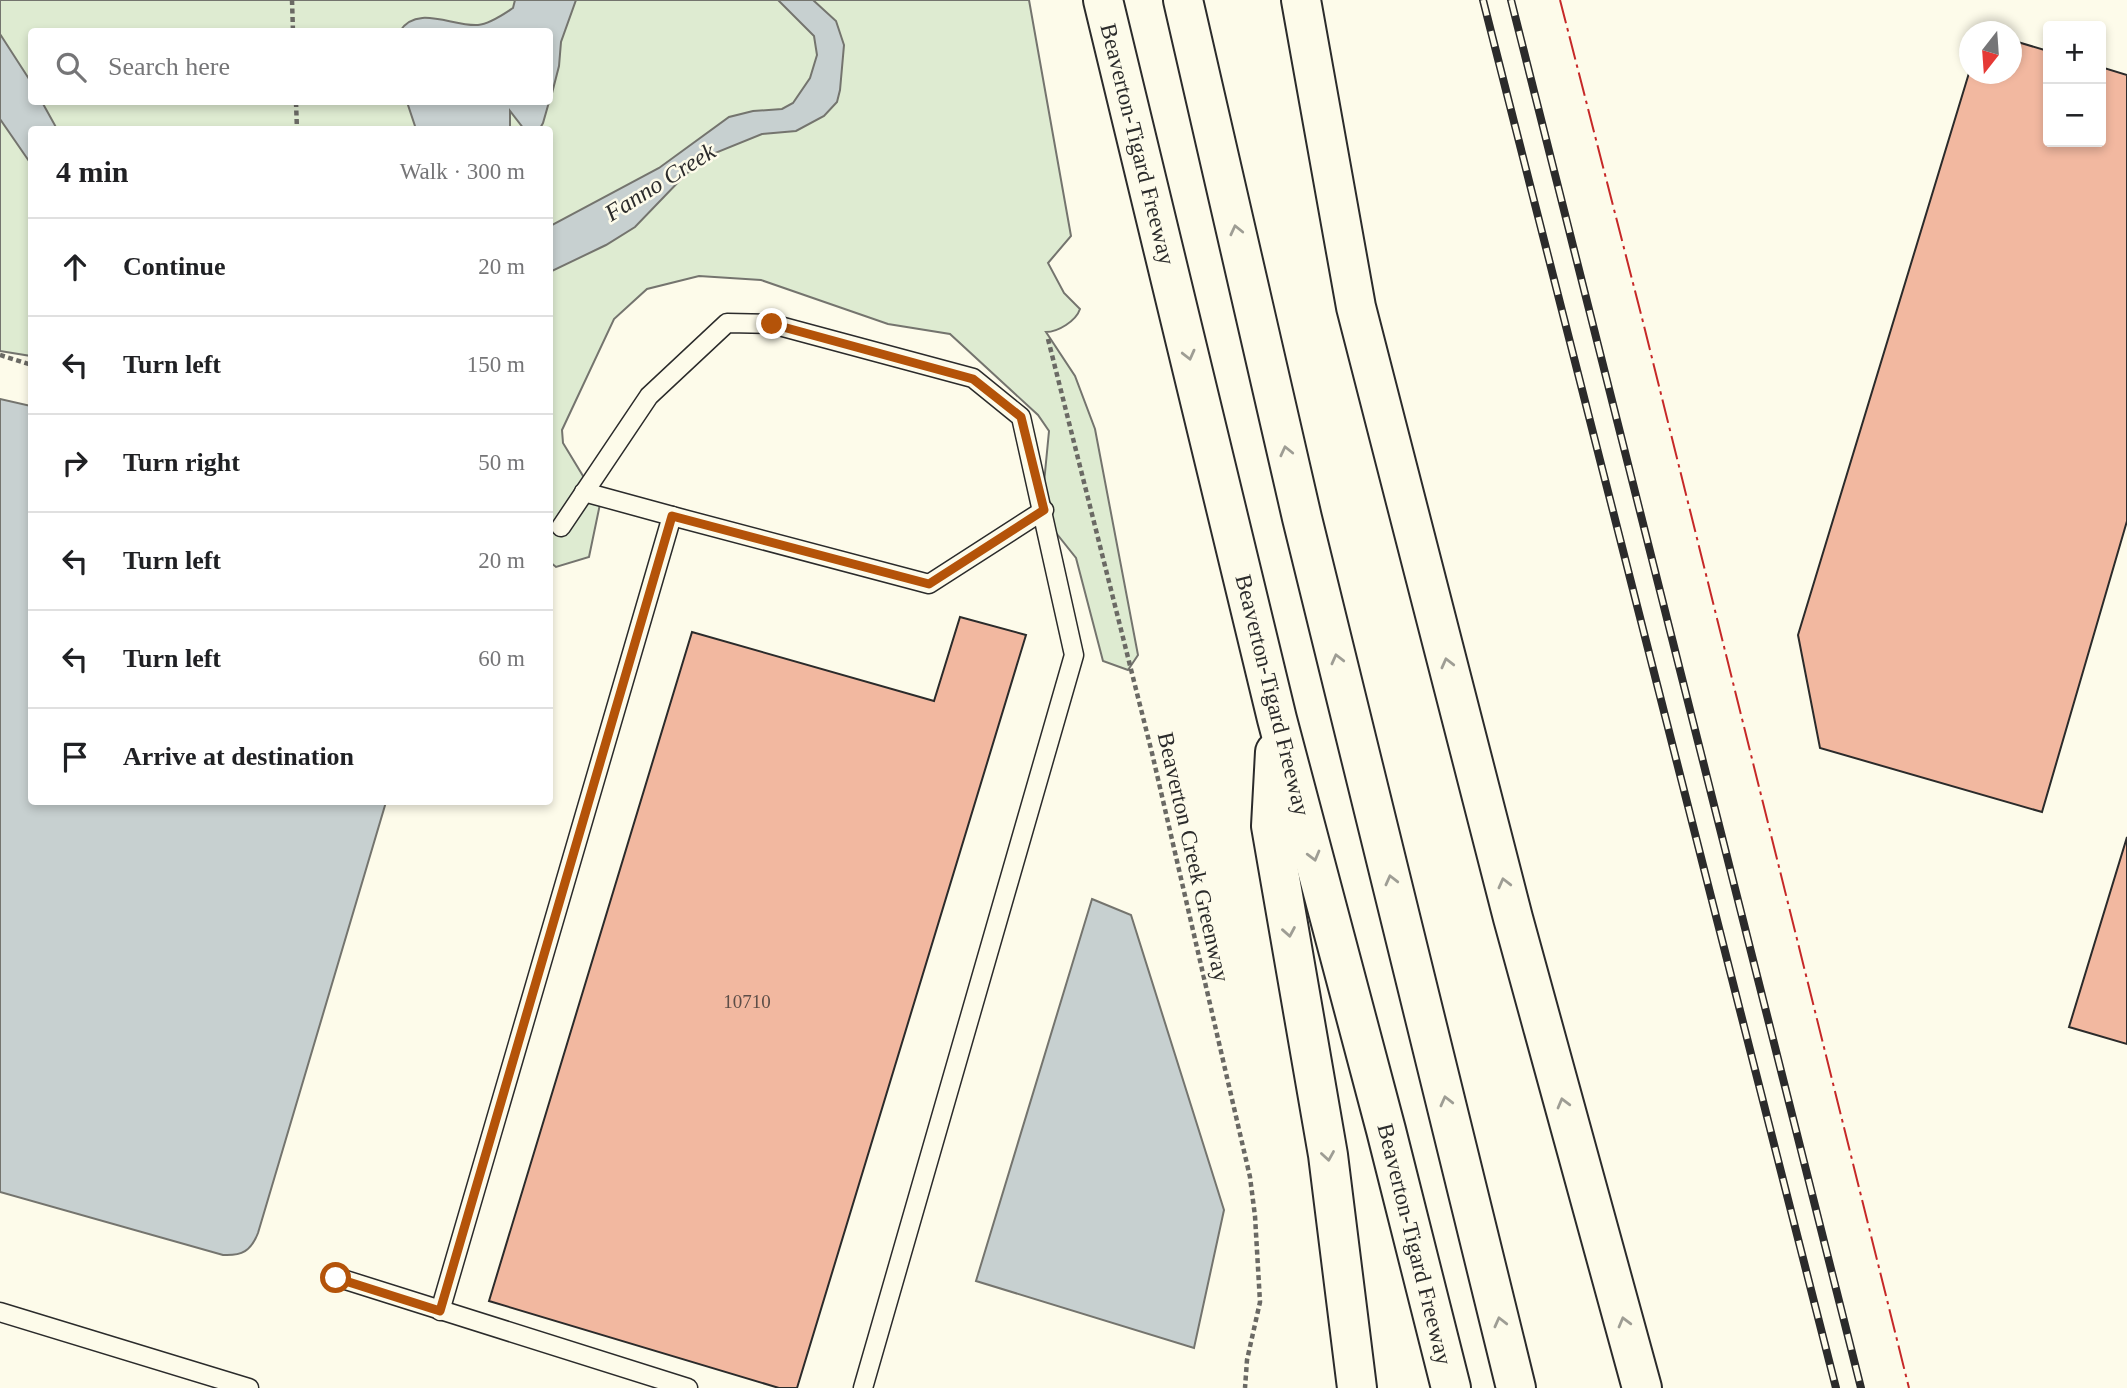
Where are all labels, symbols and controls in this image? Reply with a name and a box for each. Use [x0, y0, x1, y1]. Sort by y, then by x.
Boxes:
street label: Beaverton-Tigard Freeway [1095, 21, 1180, 268]
north arrow [1959, 21, 2022, 84]
map controls [2043, 21, 2106, 147]
button: + [2043, 21, 2106, 84]
search box [28, 28, 553, 105]
icon: search [52, 48, 90, 86]
text: Search here [108, 52, 230, 81]
button: − [2043, 84, 2106, 147]
water label: Fanno Creek [599, 138, 720, 227]
text: 4 min [56, 155, 129, 188]
text: Walk · 300 m [400, 159, 525, 184]
one-way arrow [1230, 224, 1244, 236]
icon: ahead [56, 248, 94, 286]
text: Continue [123, 252, 226, 281]
text: 20 m [478, 254, 525, 279]
route end [756, 308, 787, 339]
icon: left [56, 346, 94, 384]
one-way arrow [1181, 349, 1195, 361]
text: Turn left [123, 350, 221, 379]
text: 150 m [467, 352, 525, 377]
icon: right [56, 444, 94, 482]
one-way arrow [1280, 445, 1295, 457]
text: Turn right [123, 448, 240, 477]
text: 50 m [478, 450, 525, 475]
icon: left [56, 542, 94, 580]
text: Turn left [123, 546, 221, 575]
text: 20 m [478, 548, 525, 573]
street label: Beaverton-Tigard Freeway [1230, 572, 1315, 819]
icon: left [56, 640, 94, 678]
text: Turn left [123, 644, 221, 673]
text: 60 m [478, 646, 525, 671]
one-way arrow [1330, 653, 1345, 665]
one-way arrow [1441, 657, 1455, 669]
street label: Beaverton Creek Greenway [1153, 730, 1235, 985]
icon: arrive [56, 738, 94, 776]
text: Arrive at destination [123, 742, 354, 771]
one-way arrow [1305, 850, 1320, 862]
one-way arrow [1385, 874, 1399, 886]
one-way arrow [1498, 877, 1512, 889]
one-way arrow [1281, 926, 1296, 938]
house number: 10710 [723, 991, 771, 1012]
one-way arrow [1439, 1095, 1454, 1107]
one-way arrow [1557, 1097, 1572, 1109]
street label: Beaverton-Tigard Freeway [1372, 1121, 1457, 1368]
one-way arrow [1320, 1150, 1335, 1162]
route start [320, 1262, 351, 1293]
one-way arrow [1494, 1316, 1508, 1328]
one-way arrow [1617, 1316, 1632, 1328]

